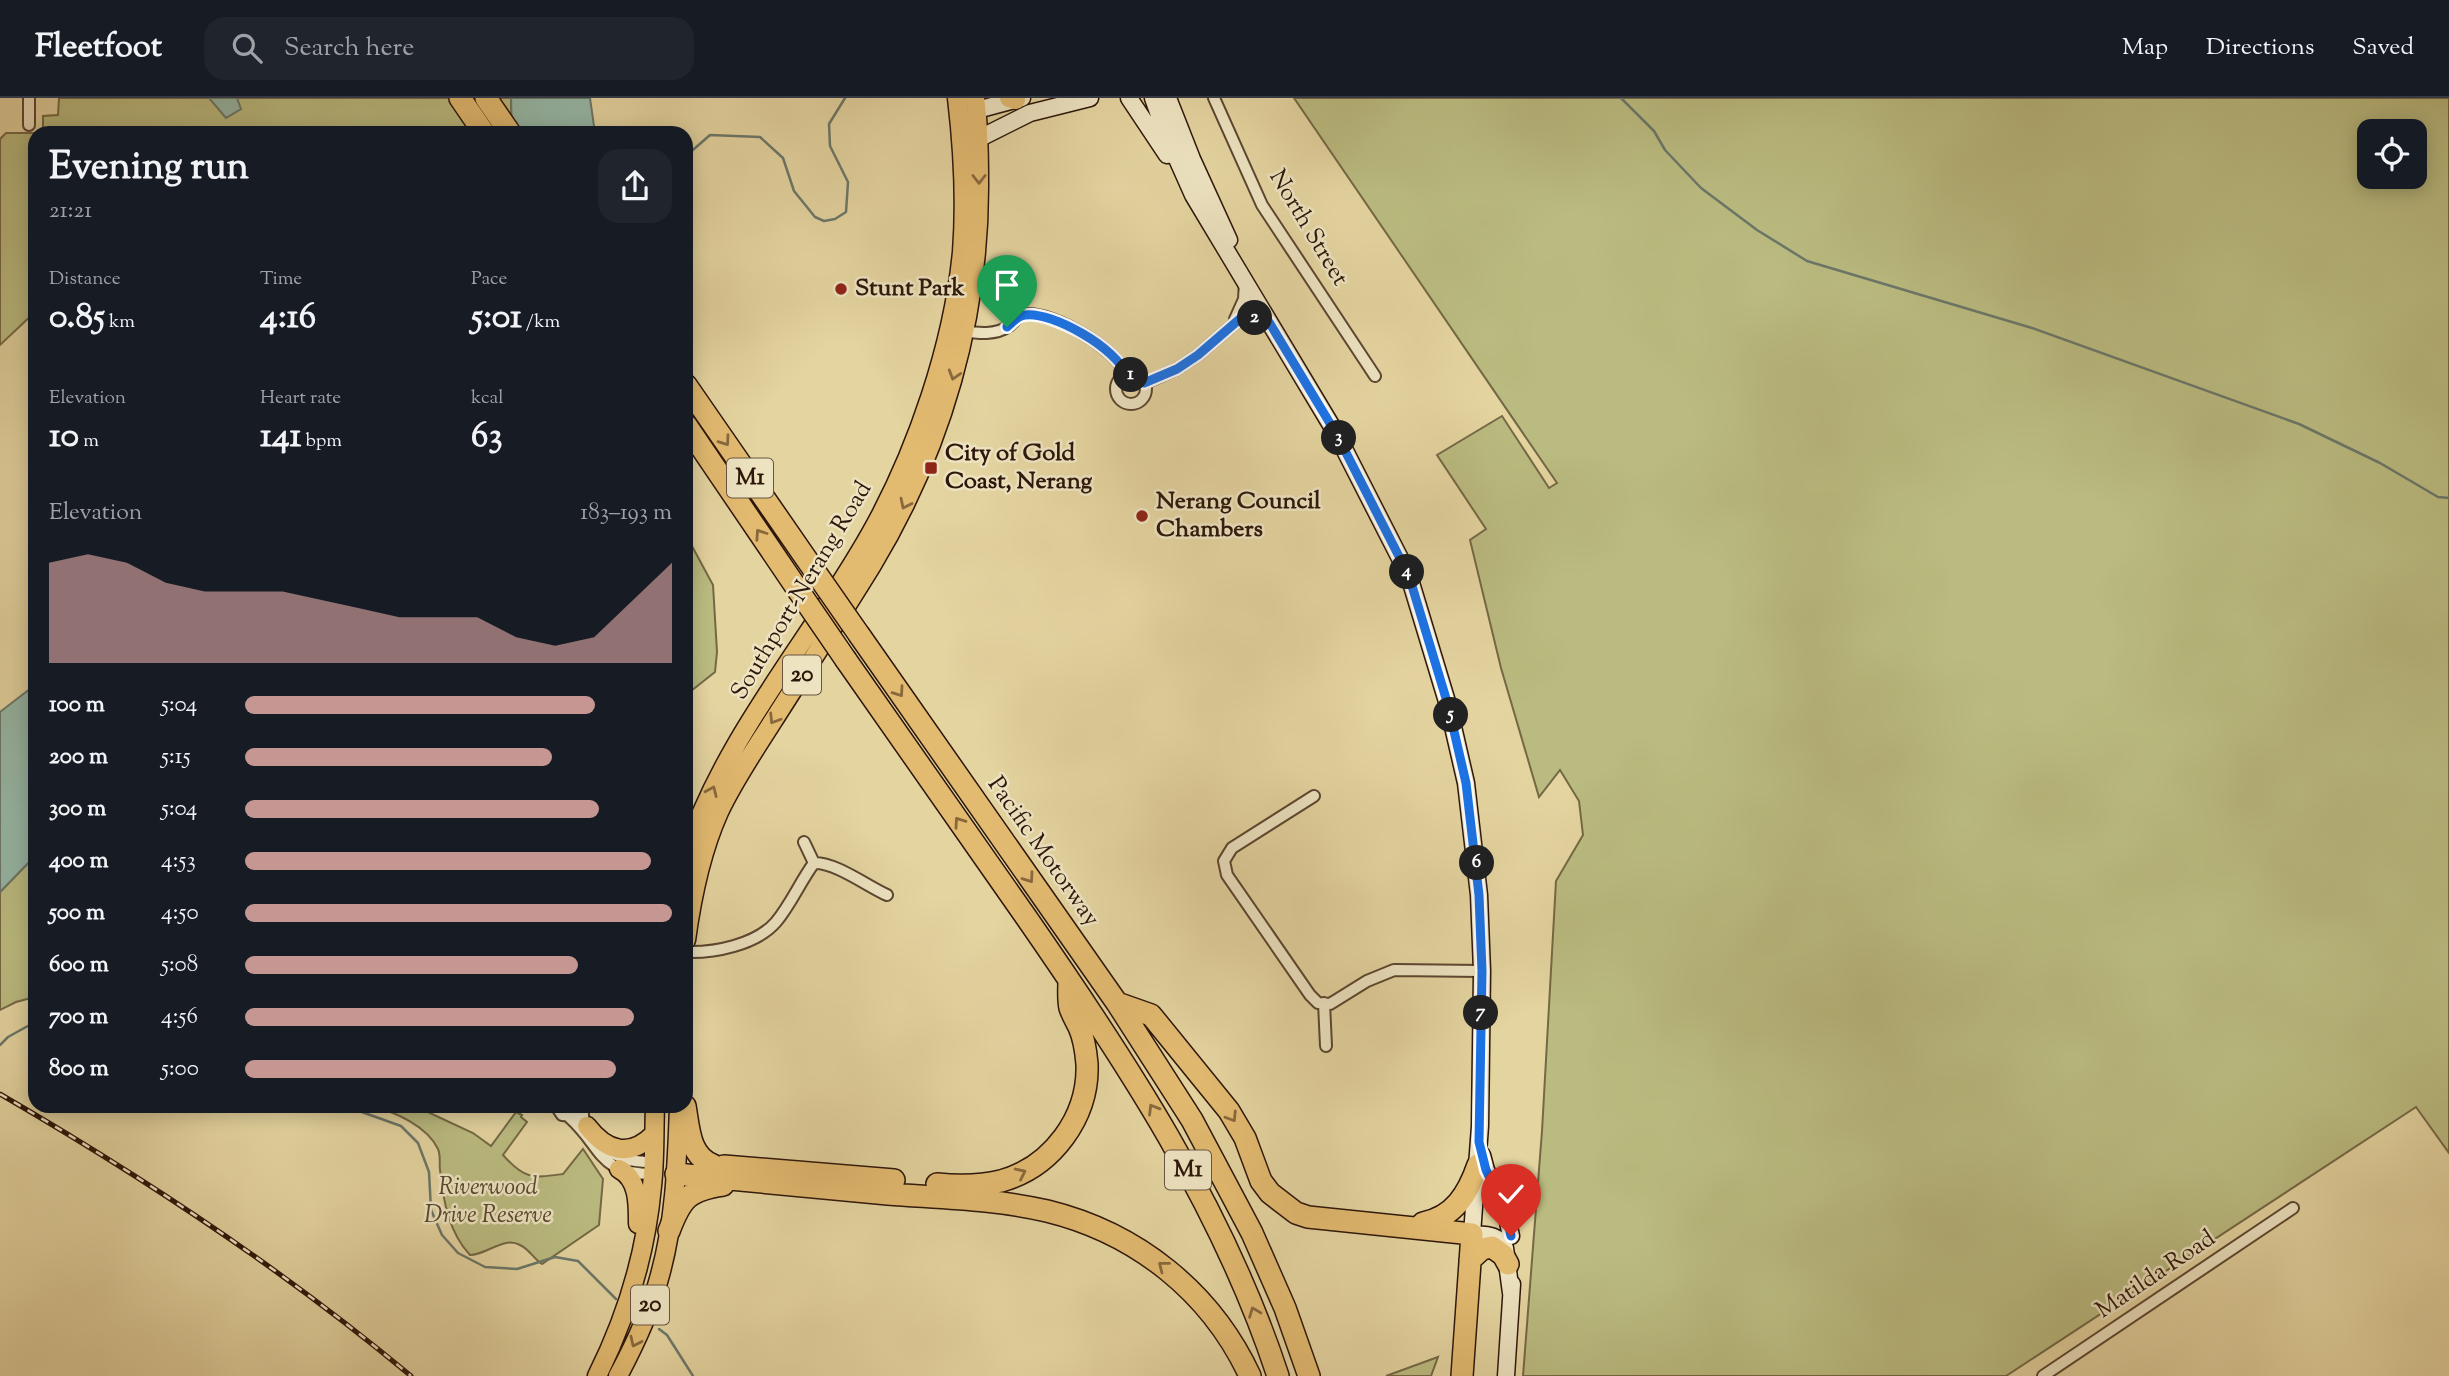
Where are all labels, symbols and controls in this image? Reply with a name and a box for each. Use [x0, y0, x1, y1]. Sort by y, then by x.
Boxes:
search box [204, 17, 694, 80]
text: Fleetfoot [35, 24, 162, 72]
icon: search [228, 29, 266, 67]
text: Search here [284, 30, 414, 67]
text: Map [2122, 31, 2168, 65]
text: Directions [2206, 31, 2314, 65]
text: Saved [2352, 31, 2414, 65]
map controls [2357, 119, 2427, 189]
button: locate [2357, 119, 2427, 189]
text: Evening run [49, 142, 249, 196]
button: share [598, 149, 672, 223]
street label: North Street [1260, 163, 1356, 293]
one-way arrow [971, 174, 987, 184]
text: 21:21 [49, 195, 92, 228]
pin [977, 255, 1037, 327]
text: Distance [49, 266, 121, 293]
text: Time [260, 266, 302, 293]
text: Pace [471, 266, 507, 293]
icon: arrive [988, 266, 1026, 304]
place label: Stunt Park [855, 272, 965, 306]
marker: Stunt Park [833, 281, 849, 297]
text: 0.85 [49, 293, 105, 344]
text: 4:16 [260, 293, 316, 344]
text: 5:01 [471, 293, 522, 344]
pin: 2 [1238, 300, 1272, 336]
text: 2 [1250, 304, 1259, 331]
text: km [105, 309, 135, 336]
text: /km [522, 309, 560, 336]
pin: 1 [1114, 358, 1148, 392]
text: 1 [1127, 361, 1134, 388]
one-way arrow [947, 369, 962, 381]
text: Elevation [49, 385, 126, 412]
text: Heart rate [260, 385, 341, 412]
text: kcal [471, 385, 504, 412]
text: 10 [49, 412, 79, 463]
text: 141 [260, 412, 301, 463]
text: 63 [471, 412, 503, 463]
pin: 3 [1322, 420, 1356, 456]
text: 3 [1335, 424, 1342, 451]
text: m [79, 428, 99, 455]
text: bpm [301, 428, 342, 455]
one-way arrow [717, 433, 729, 446]
place label: City of Gold Coast, Nerang [945, 437, 1093, 499]
road number: M1 [727, 458, 773, 498]
marker: City of Gold Coast, Nerang [923, 460, 939, 476]
street label: Southport-Nerang Road [723, 475, 881, 707]
place label: Nerang Council Chambers [1156, 485, 1321, 547]
text: Elevation [49, 497, 142, 530]
text: 183–193 m [580, 497, 672, 530]
one-way arrow [899, 497, 913, 509]
marker: Nerang Council Chambers [1134, 508, 1150, 524]
one-way arrow [756, 529, 768, 542]
pin: 4 [1390, 554, 1424, 589]
text: 4 [1402, 558, 1411, 585]
road number: 20 [783, 656, 821, 694]
one-way arrow [891, 684, 903, 697]
text: 100 m [49, 689, 105, 722]
text: 5:04 [161, 689, 197, 722]
pin: 5 [1434, 698, 1468, 732]
text: 5 [1447, 701, 1454, 728]
one-way arrow [770, 711, 783, 724]
text: 200 m [49, 741, 108, 774]
text: 5:15 [161, 741, 191, 774]
street label: Pacific Motorway [979, 770, 1107, 934]
one-way arrow [704, 786, 718, 798]
text: 300 m [49, 793, 106, 826]
text: 5:04 [161, 793, 197, 826]
one-way arrow [955, 817, 967, 830]
text: 400 m [49, 845, 109, 878]
text: 4:53 [161, 845, 196, 878]
pin: 6 [1460, 846, 1494, 880]
text: 6 [1472, 849, 1481, 876]
one-way arrow [1021, 870, 1033, 883]
text: 500 m [49, 897, 105, 930]
text: 4:50 [161, 897, 199, 930]
text: 600 m [49, 949, 109, 982]
text: 5:08 [161, 949, 198, 982]
pin: 7 [1464, 996, 1498, 1030]
text: 7 [1476, 999, 1485, 1026]
text: 700 m [49, 1001, 108, 1034]
text: 4:56 [161, 1001, 198, 1034]
text: 800 m [49, 1053, 109, 1086]
text: 5:00 [161, 1053, 199, 1086]
one-way arrow [1148, 1103, 1161, 1116]
one-way arrow [1224, 1109, 1237, 1122]
road number: M1 [1165, 1150, 1211, 1190]
pin [1481, 1164, 1541, 1236]
one-way arrow [1014, 1167, 1026, 1181]
park label: Riverwood Drive Reserve [424, 1171, 552, 1233]
icon: check [1492, 1175, 1530, 1213]
street label: Matilda Road [2089, 1222, 2223, 1328]
one-way arrow [1158, 1262, 1171, 1275]
road number: 20 [631, 1286, 669, 1324]
one-way arrow [1249, 1307, 1263, 1319]
one-way arrow [629, 1335, 643, 1348]

